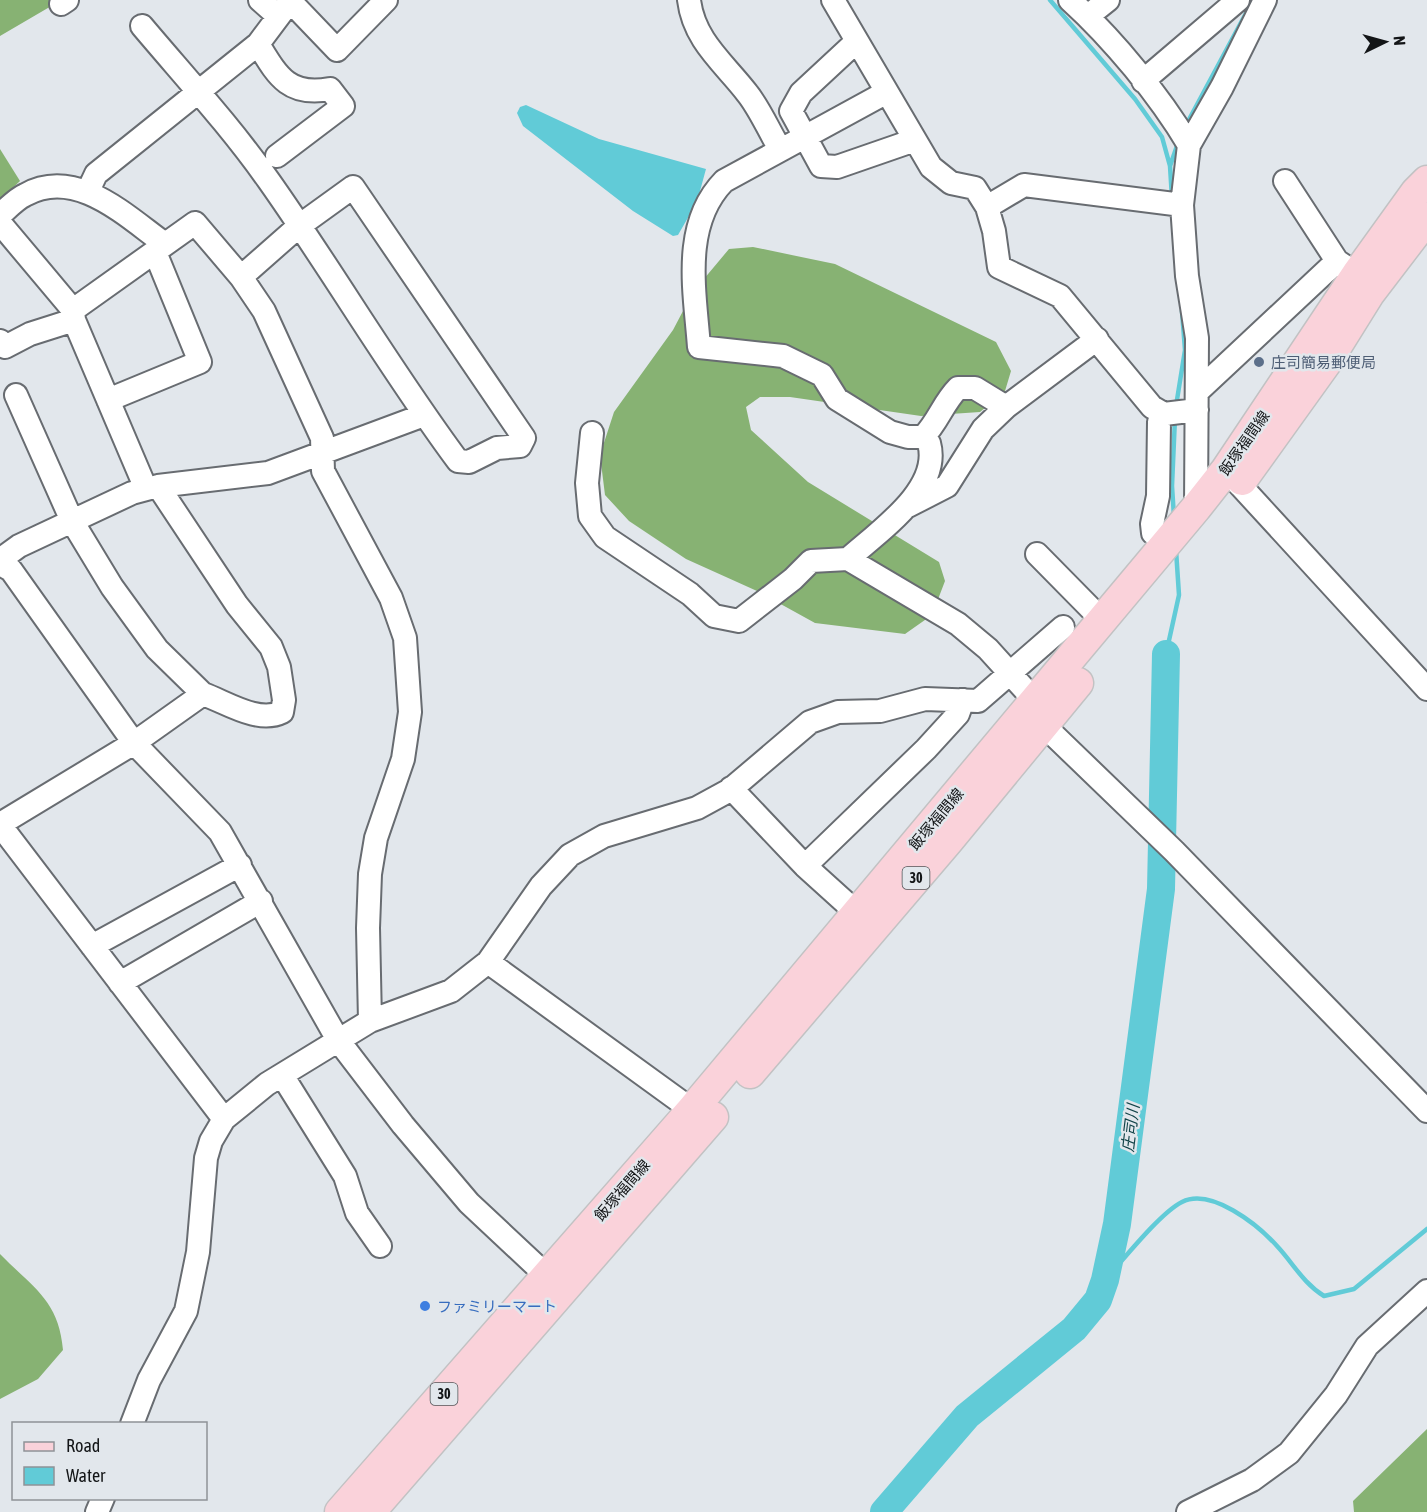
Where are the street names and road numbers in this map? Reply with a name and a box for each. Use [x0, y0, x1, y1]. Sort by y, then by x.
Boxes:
street label: 飯塚福間線 [1216, 407, 1272, 479]
street label: 飯塚福間線 [905, 785, 967, 853]
road number: 30 [902, 867, 930, 889]
street label: 飯塚福間線 [591, 1156, 653, 1224]
road number: 30 [430, 1383, 458, 1405]

